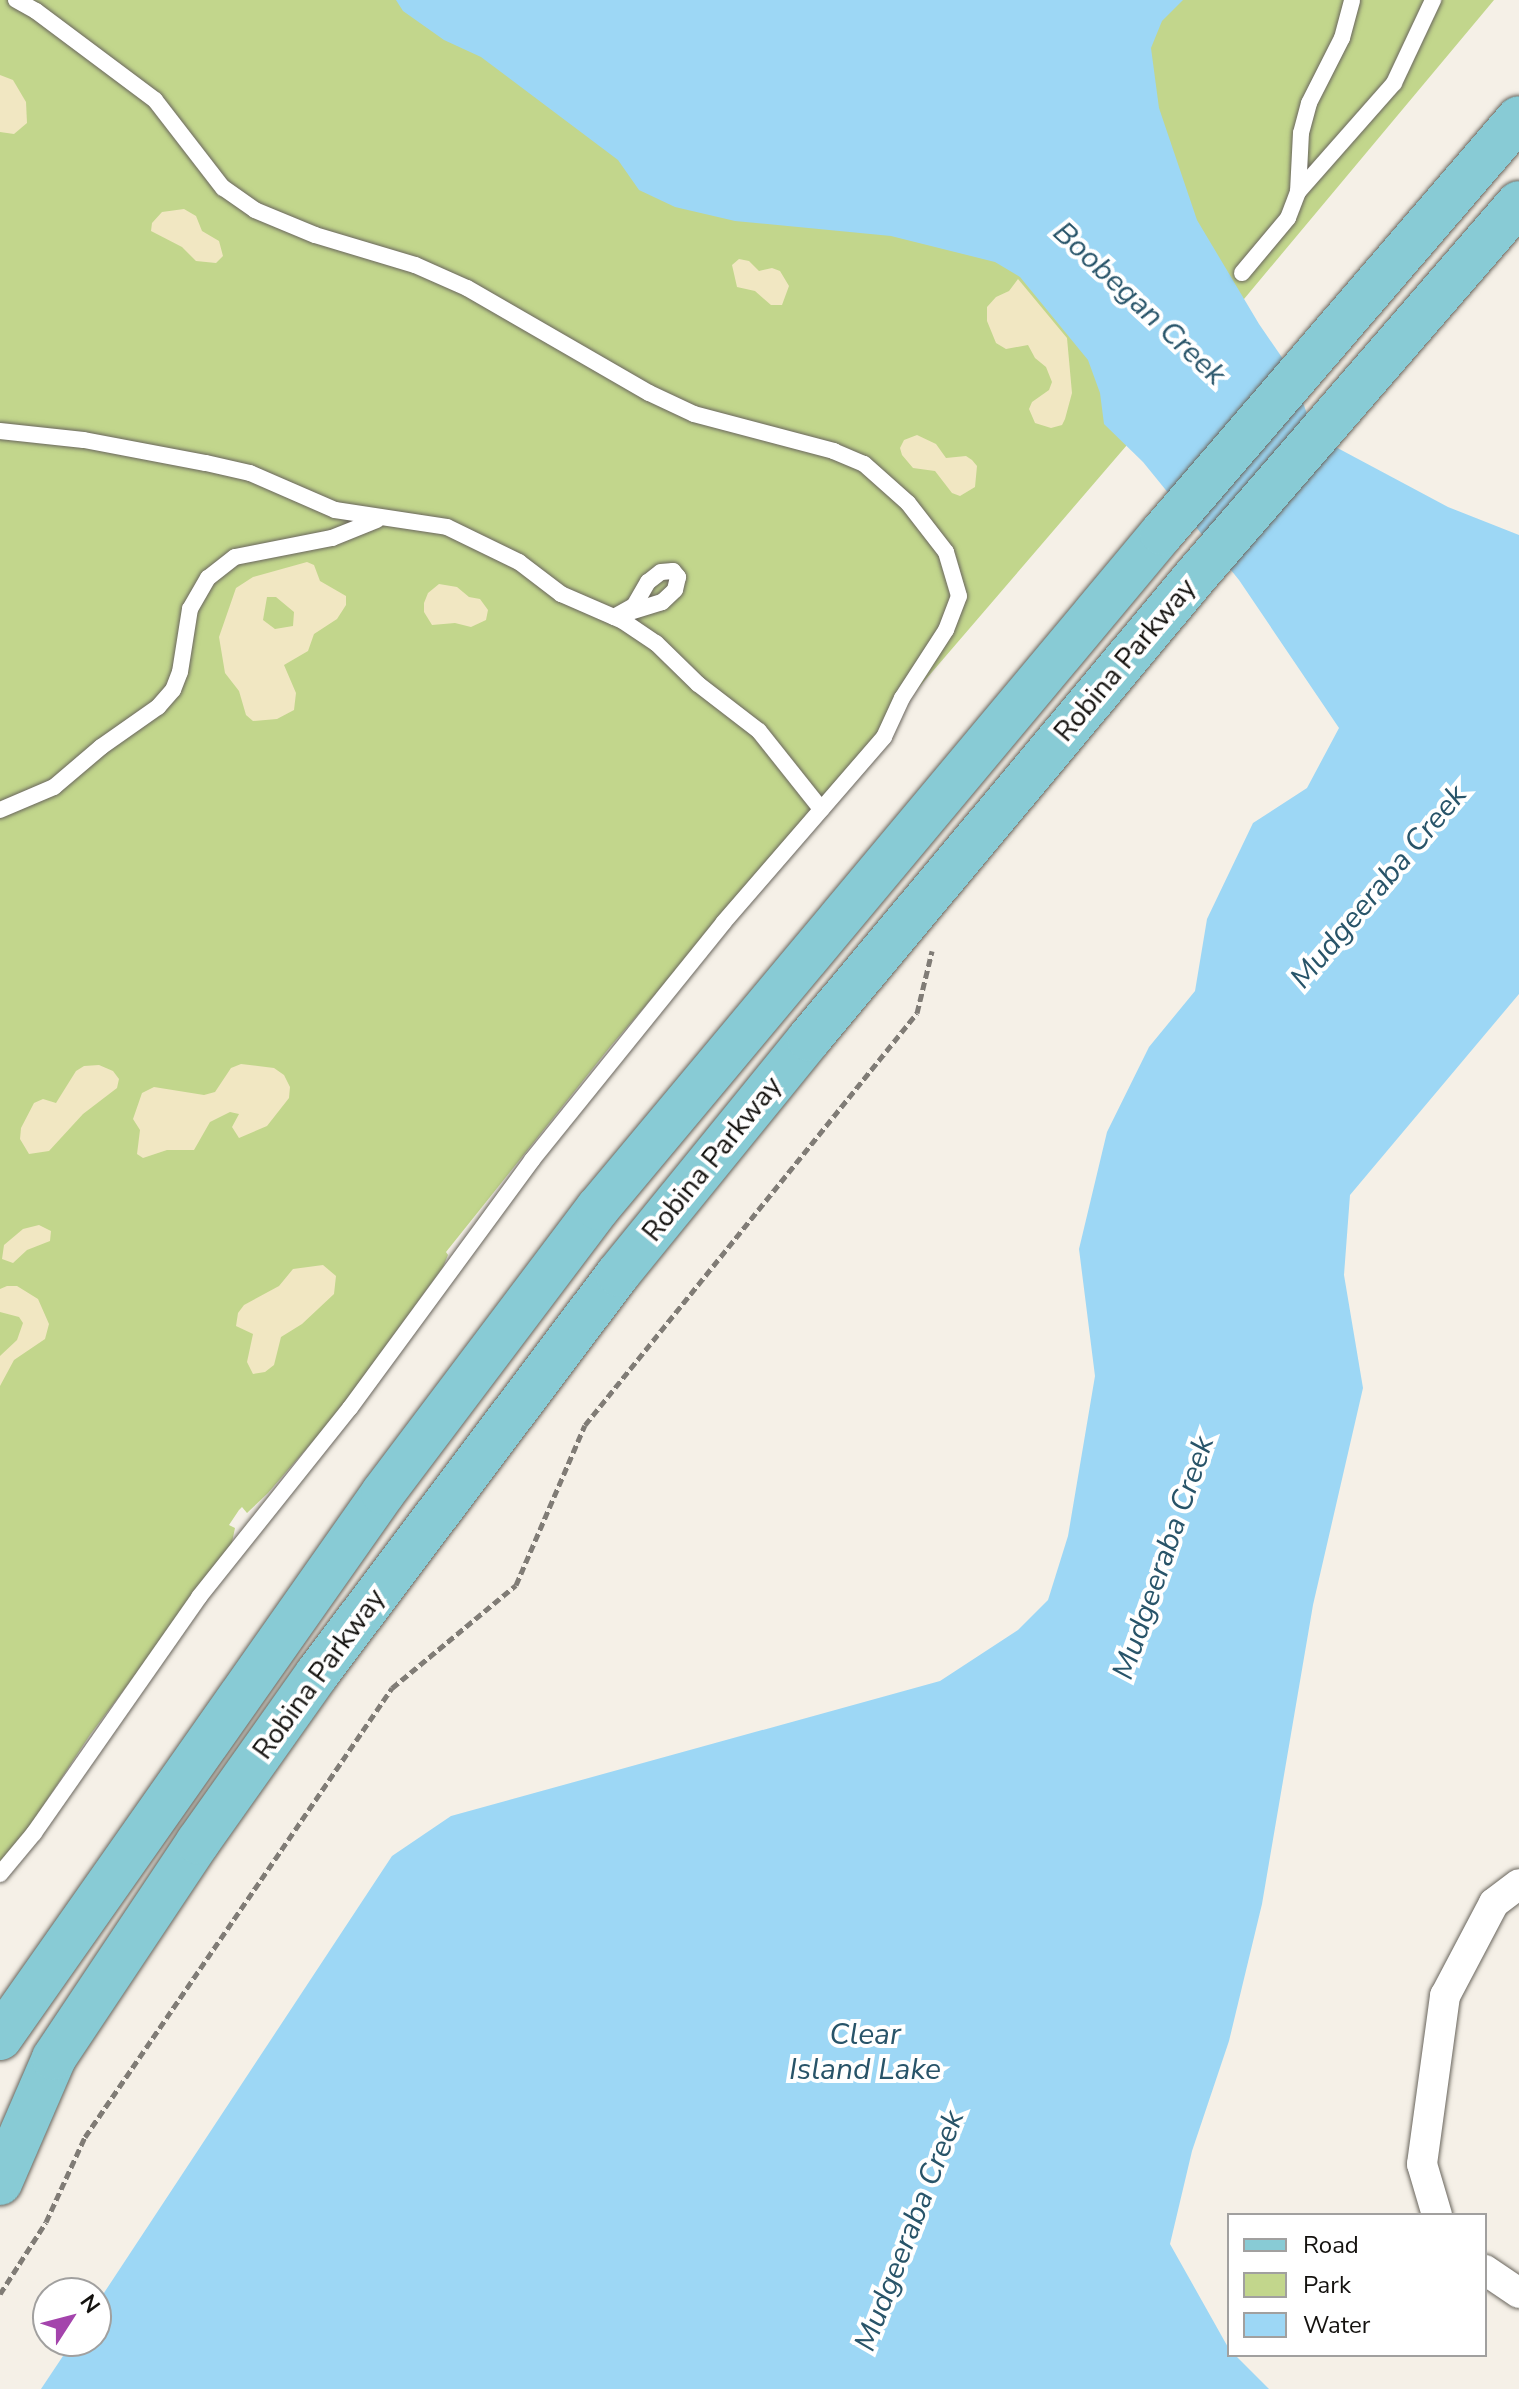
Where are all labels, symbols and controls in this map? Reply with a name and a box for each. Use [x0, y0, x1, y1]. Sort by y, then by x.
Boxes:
water label: Boobegan Creek [1045, 215, 1233, 393]
street label: Robina Parkway [1047, 572, 1203, 748]
water label: Mudgeeraba Creek [1283, 778, 1475, 996]
street label: Robina Parkway [635, 1070, 789, 1248]
water label: Mudgeeraba Creek [1106, 1432, 1222, 1684]
street label: Robina Parkway [246, 1582, 392, 1766]
water label: Clear Island Lake [789, 2017, 941, 2088]
water label: Mudgeeraba Creek [848, 2106, 972, 2356]
legend [1227, 2213, 1487, 2357]
text: Road [1303, 2229, 1359, 2261]
text: Park [1303, 2269, 1351, 2301]
north arrow [32, 2277, 112, 2357]
text: N [73, 2289, 107, 2320]
text: Water [1303, 2309, 1370, 2341]

